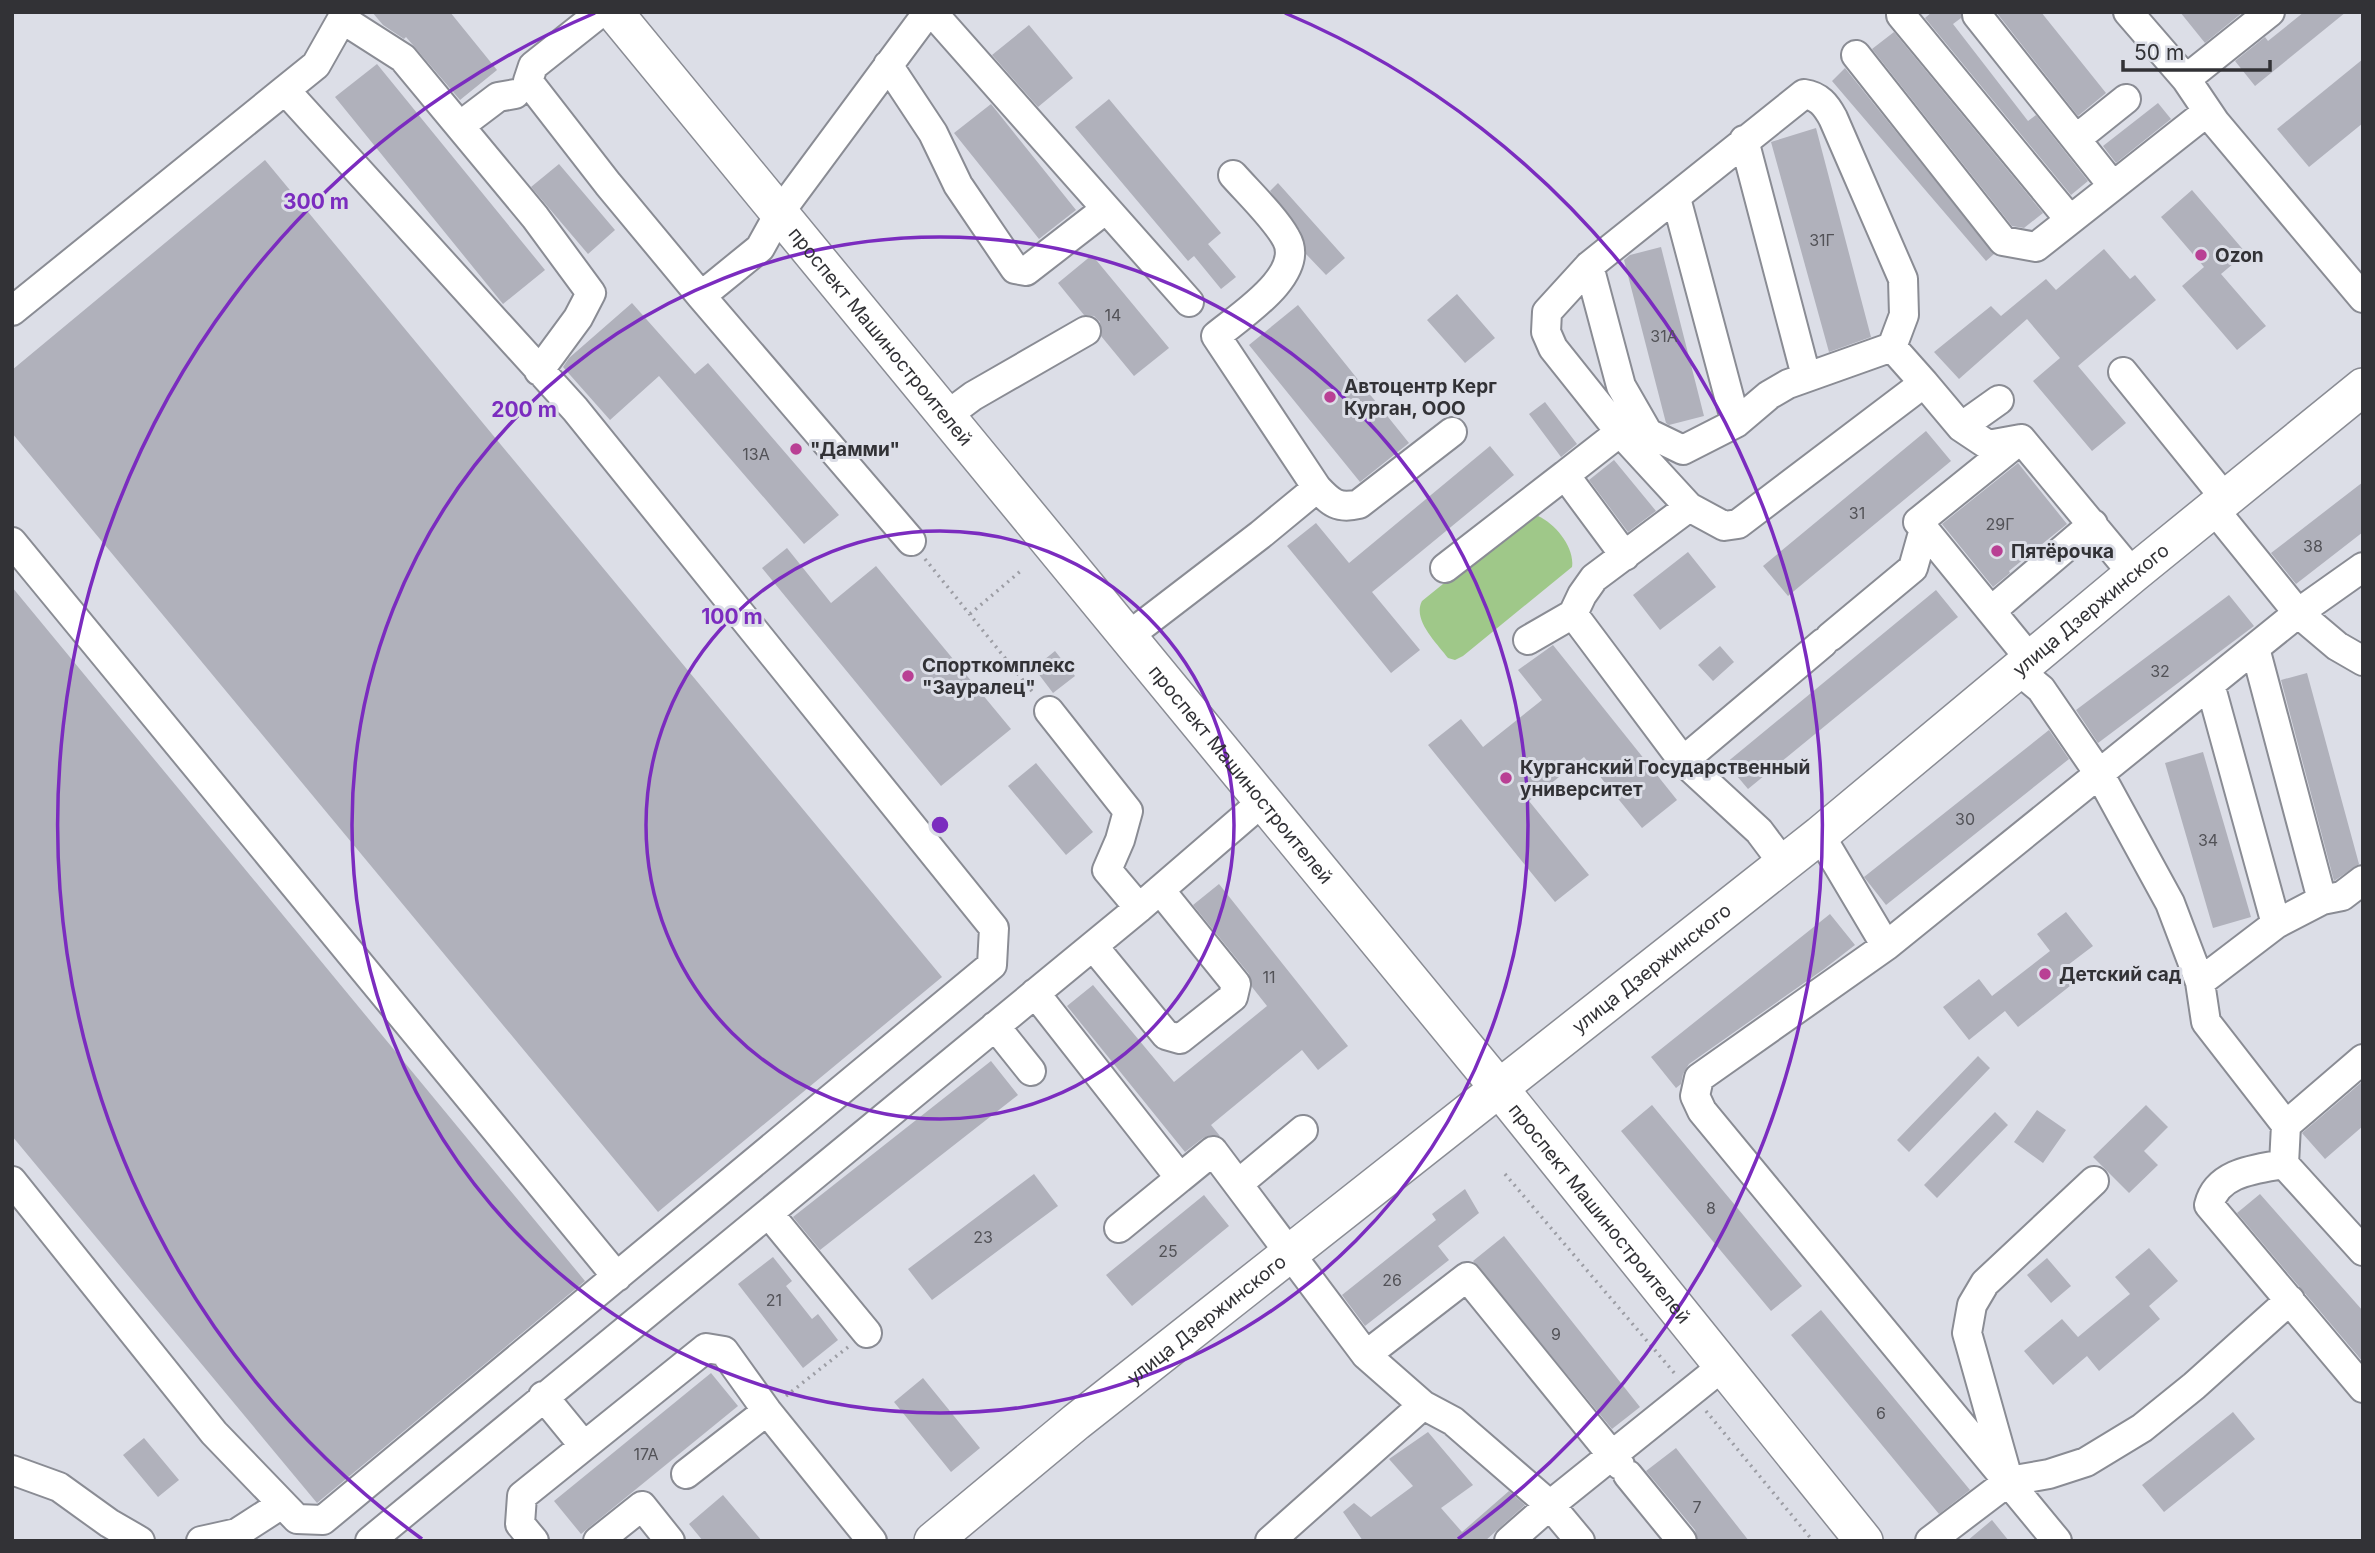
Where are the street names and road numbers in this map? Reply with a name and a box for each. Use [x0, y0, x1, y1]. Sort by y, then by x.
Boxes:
street label: проспект Машиностроителей [784, 222, 977, 450]
street label: улица Дзержинского [2008, 538, 2173, 681]
street label: проспект Машиностроителей [1144, 660, 1338, 888]
street label: улица Дзержинского [1567, 898, 1736, 1038]
street label: проспект Машиностроителей [1504, 1098, 1696, 1328]
street label: улица Дзержинского [1122, 1249, 1290, 1389]

